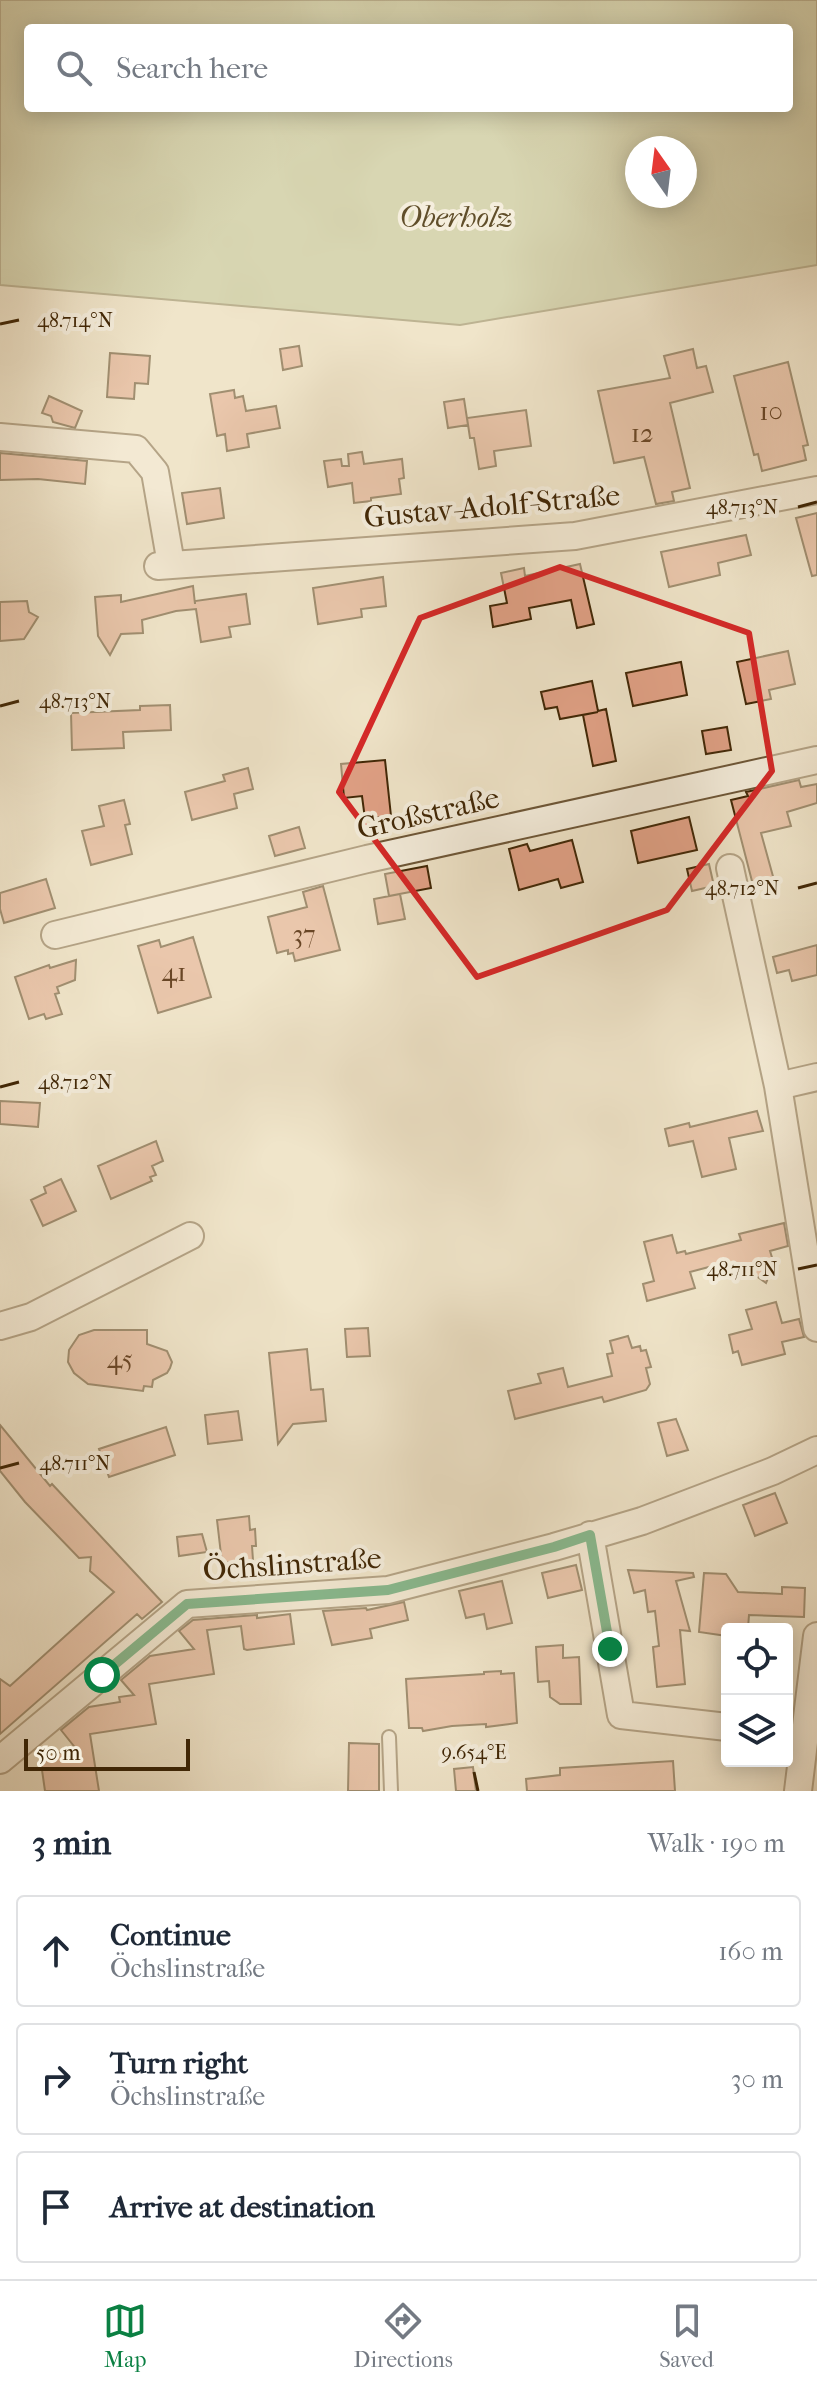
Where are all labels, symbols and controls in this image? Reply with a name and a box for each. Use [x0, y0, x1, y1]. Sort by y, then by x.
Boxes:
search box [24, 24, 793, 112]
icon: search [52, 46, 96, 90]
text: Search here [116, 51, 268, 86]
north arrow [625, 136, 697, 208]
park label: Oberholz [399, 200, 513, 235]
text: 48.714°N [37, 309, 113, 332]
house number: 10 [759, 396, 783, 427]
house number: 12 [631, 418, 653, 449]
street label: Gustav-Adolf-Straße [362, 478, 622, 535]
text: 48.713°N [706, 496, 778, 519]
text: 48.713°N [39, 690, 111, 713]
street label: Großstraße [354, 780, 503, 847]
text: 48.712°N [705, 877, 779, 900]
house number: 37 [292, 919, 316, 950]
house number: 41 [162, 957, 186, 988]
text: 48.712°N [38, 1071, 112, 1094]
text: 48.711°N [707, 1258, 778, 1281]
house number: 45 [107, 1344, 133, 1375]
text: 48.711°N [40, 1452, 111, 1475]
street label: Öchslinstraße [202, 1541, 383, 1588]
map controls [721, 1623, 793, 1767]
button: locate [721, 1623, 793, 1695]
route end [592, 1631, 628, 1667]
route start [84, 1657, 120, 1693]
button: layers [721, 1695, 793, 1767]
scale bar [24, 1735, 190, 1771]
text: 50 m [36, 1740, 81, 1766]
text: 9.654°E [441, 1741, 507, 1764]
text: 3 min [32, 1823, 111, 1863]
text: Walk · 190 m [648, 1828, 785, 1859]
text: Continue [110, 1918, 231, 1953]
icon: ahead [34, 1929, 78, 1973]
text: 160 m [718, 1936, 783, 1967]
text: Öchslinstraße [110, 1953, 265, 1984]
text: Turn right [110, 2046, 248, 2081]
icon: right [34, 2057, 78, 2101]
text: 30 m [731, 2064, 783, 2095]
text: Öchslinstraße [110, 2081, 265, 2112]
icon: arrive [34, 2185, 78, 2229]
text: Arrive at destination [110, 2190, 375, 2225]
tab: Map [103, 2299, 147, 2373]
tab: Directions [354, 2299, 453, 2373]
tab: Saved [659, 2299, 714, 2373]

